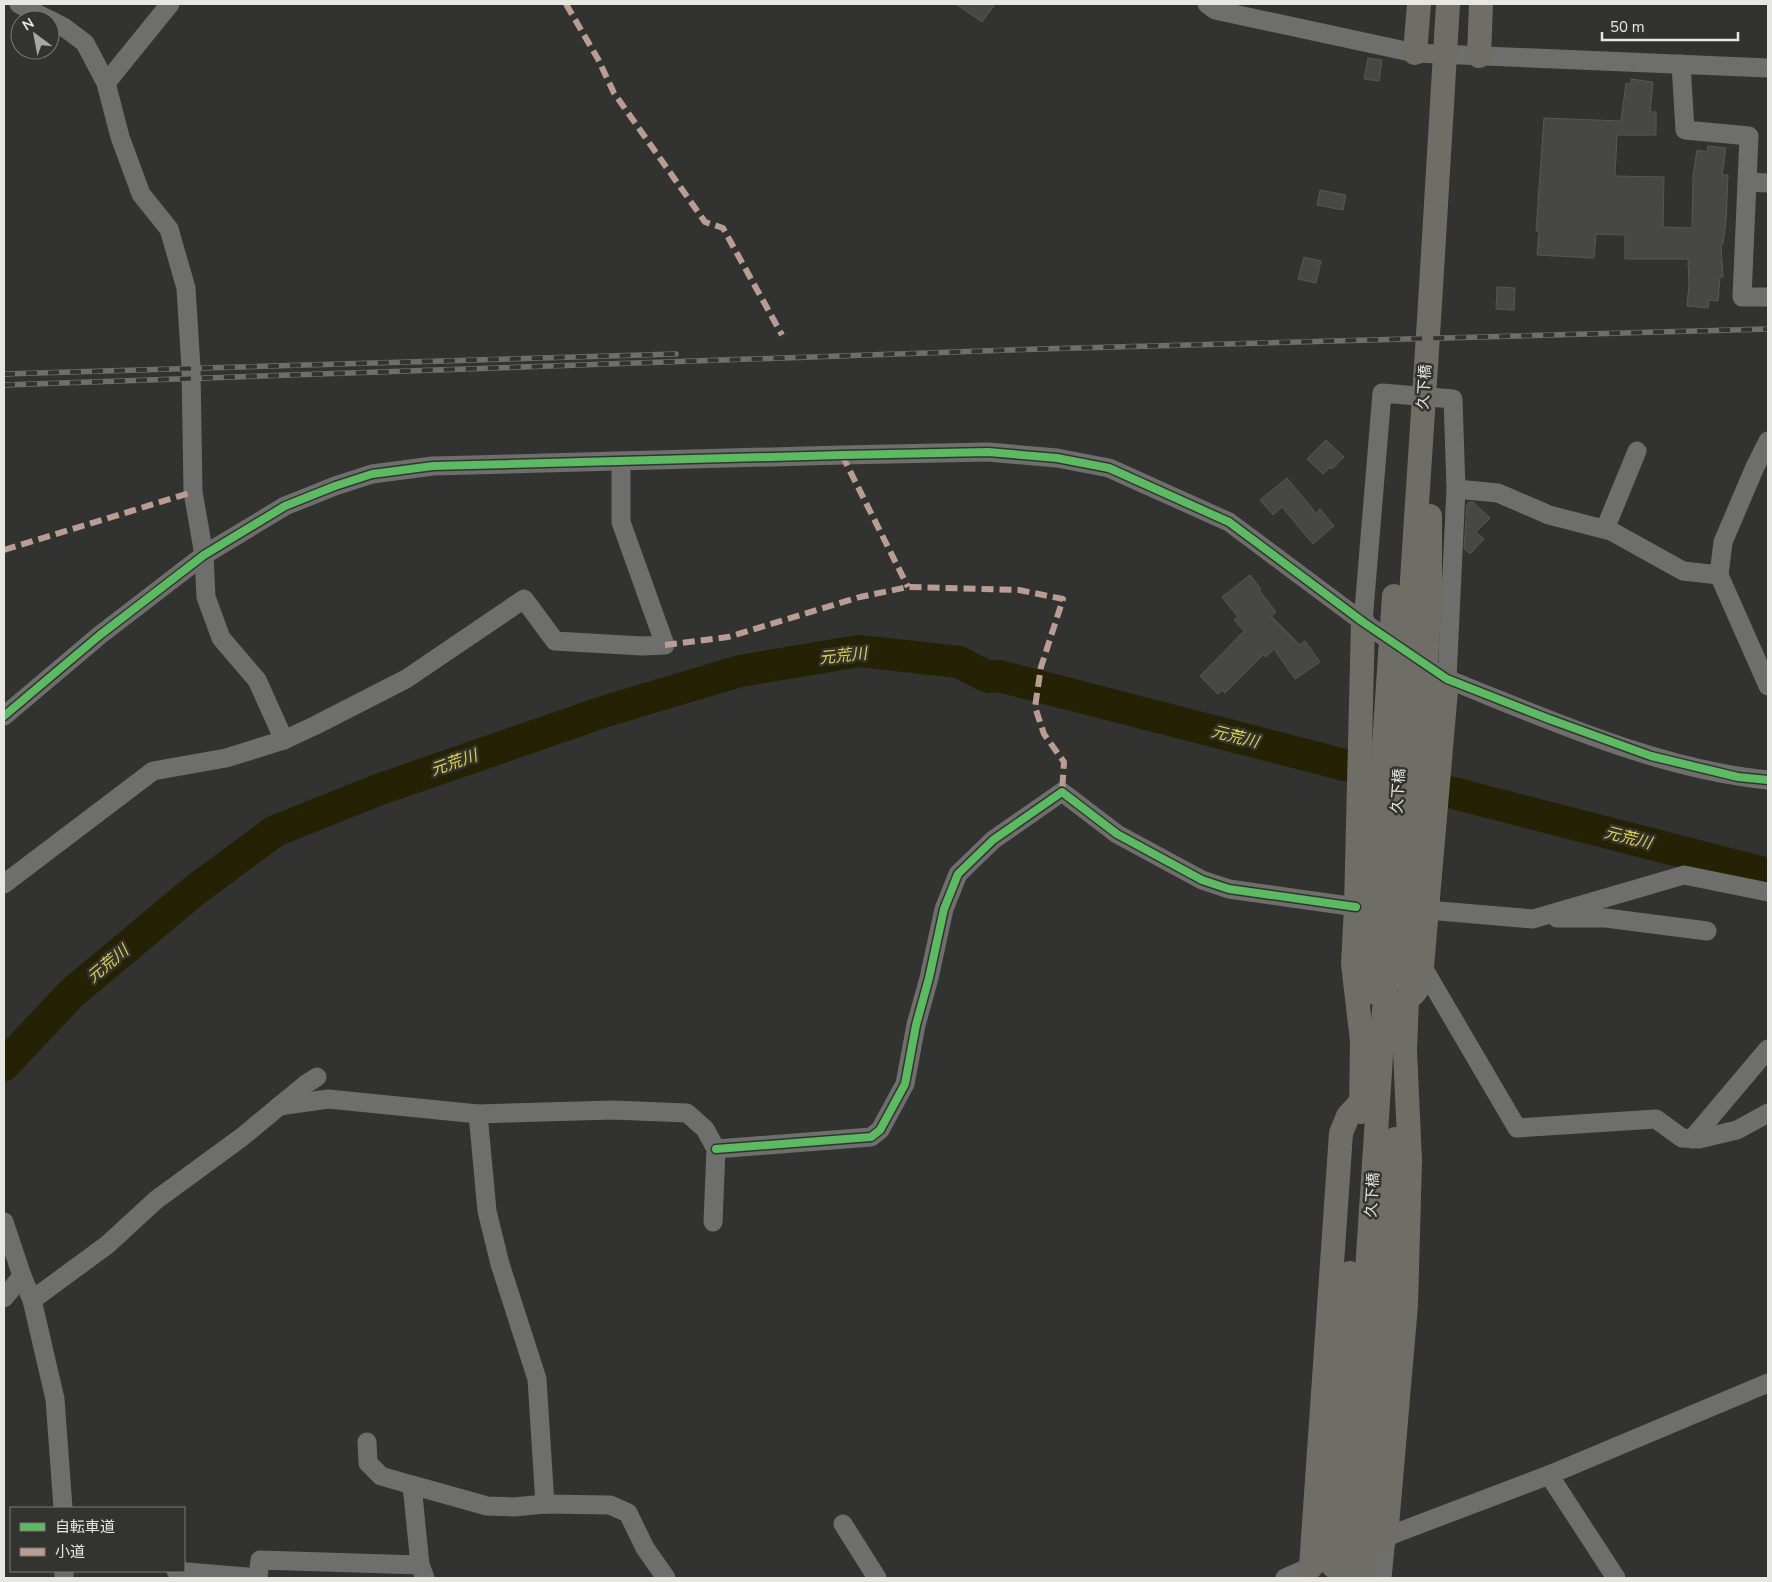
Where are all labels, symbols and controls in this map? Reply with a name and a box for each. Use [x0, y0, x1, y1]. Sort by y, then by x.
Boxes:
north arrow [10, 10, 60, 60]
scale bar [1602, 10, 1738, 42]
text: N [19, 14, 38, 35]
text: 50 m [1610, 17, 1645, 37]
street label: 久下橋 [1412, 364, 1436, 410]
water label: 元荒川 [818, 642, 870, 669]
water label: 元荒川 [1209, 721, 1263, 754]
water label: 元荒川 [428, 744, 482, 781]
street label: 久下橋 [1386, 768, 1410, 814]
water label: 元荒川 [1602, 822, 1656, 855]
water label: 元荒川 [83, 939, 135, 988]
street label: 久下橋 [1360, 1172, 1384, 1218]
legend [10, 1507, 185, 1572]
text: 自転車道 [55, 1517, 115, 1537]
text: 小道 [55, 1542, 85, 1562]

